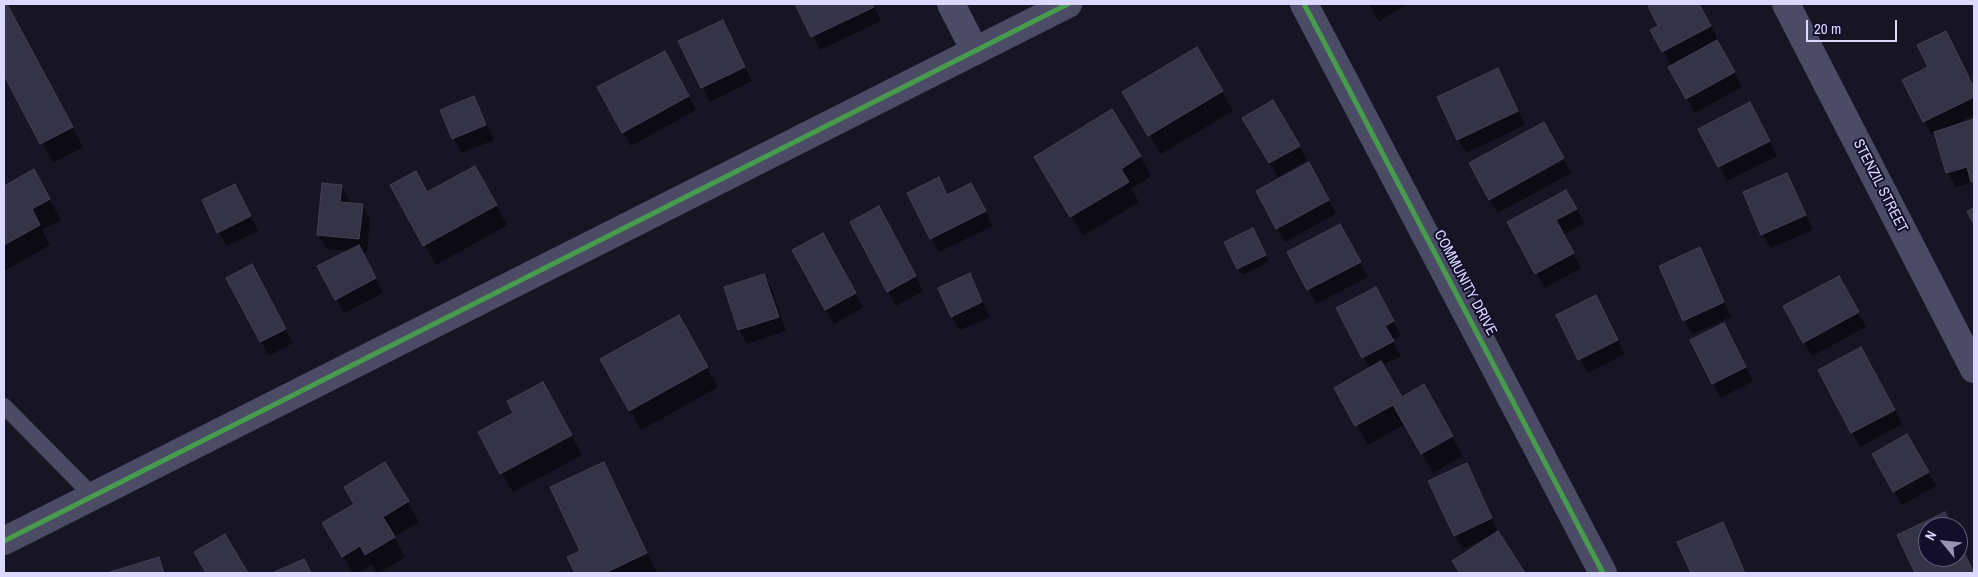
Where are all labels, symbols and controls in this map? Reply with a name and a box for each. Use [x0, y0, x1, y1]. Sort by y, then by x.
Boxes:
scale bar [1808, 10, 1899, 42]
text: 20 m [1814, 18, 1841, 39]
street label: STENZIL STREET [1849, 136, 1911, 236]
street label: COMMUNITY DRIVE [1430, 227, 1500, 339]
north arrow [1918, 517, 1968, 567]
text: N [1921, 528, 1941, 543]

